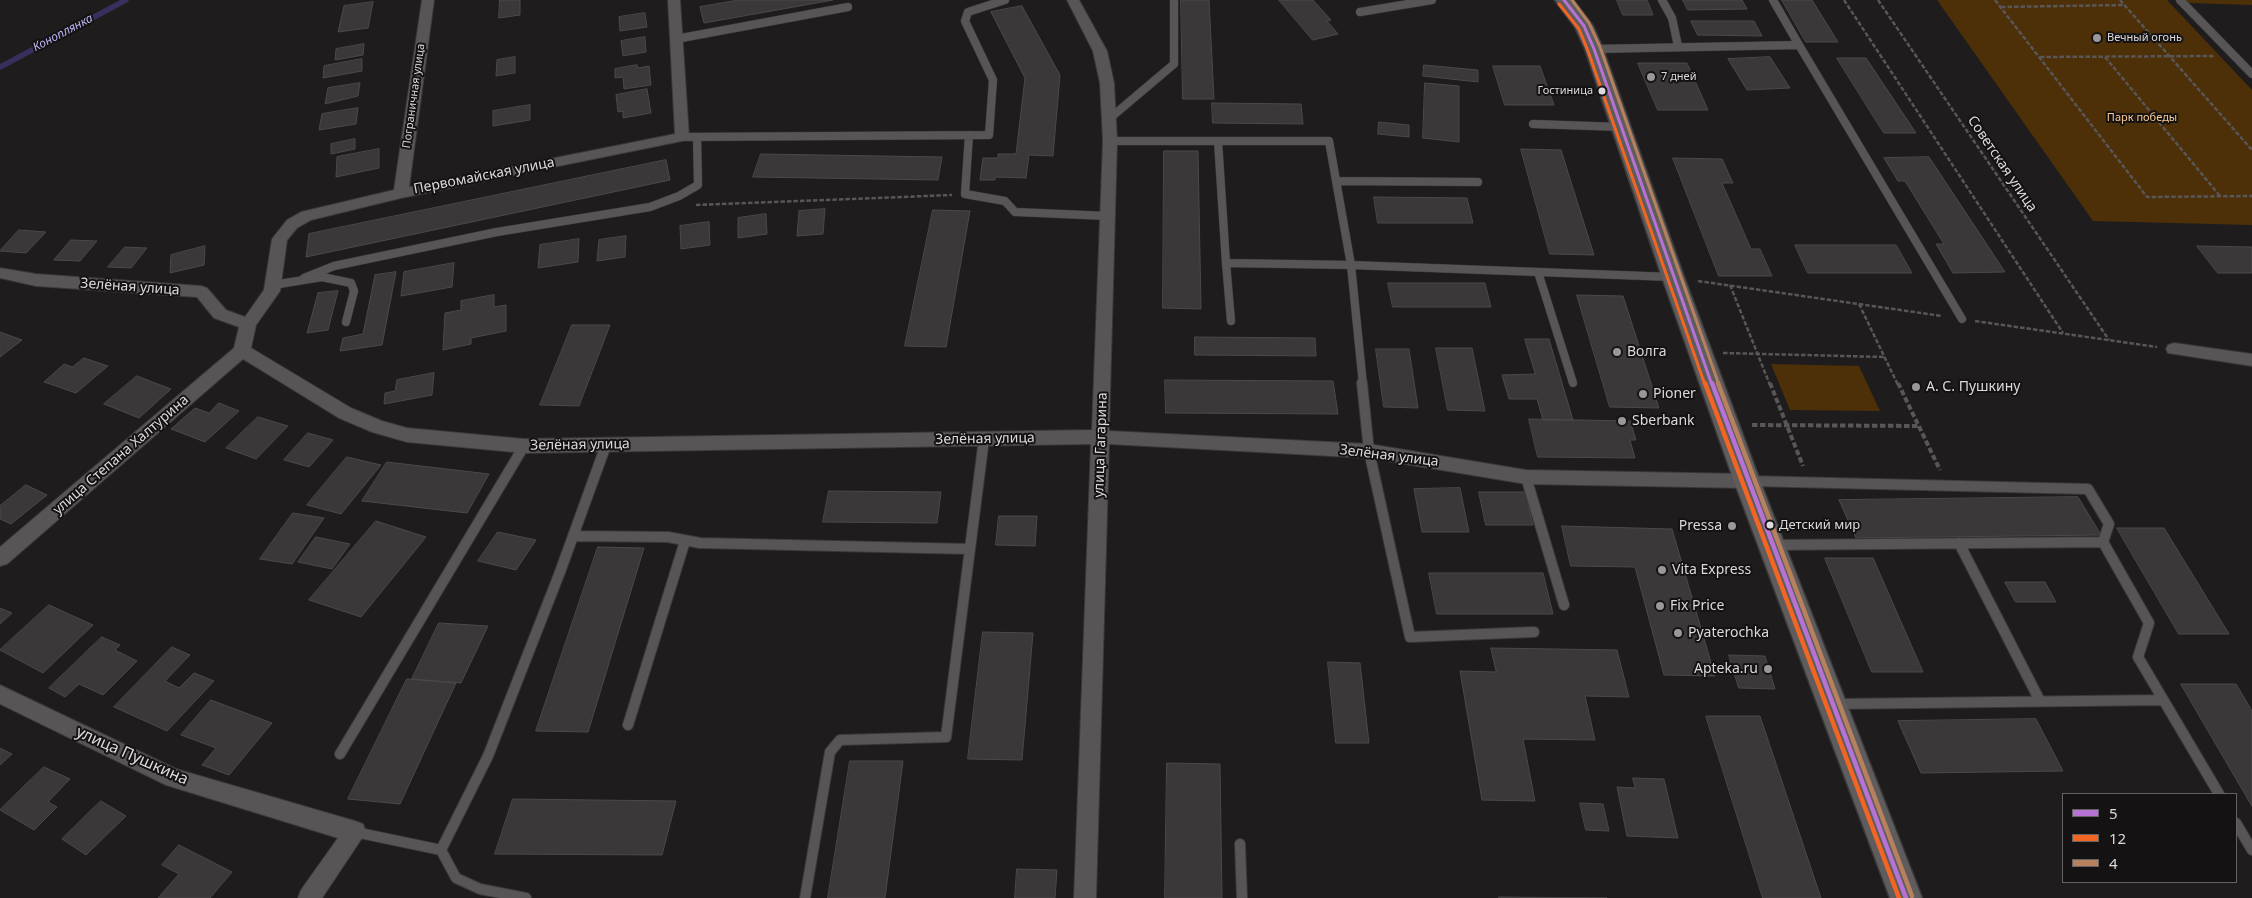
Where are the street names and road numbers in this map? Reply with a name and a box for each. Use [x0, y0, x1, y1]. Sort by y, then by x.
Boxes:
street label: Пограничная улица [400, 43, 428, 149]
street label: Советская улица [1964, 113, 2040, 215]
street label: Первомайская улица [412, 154, 556, 198]
street label: Зелёная улица [80, 275, 180, 299]
street label: улица Степана Халтурина [50, 392, 192, 518]
street label: улица Гагарина [1091, 392, 1111, 498]
street label: Зелёная улица [935, 430, 1035, 448]
street label: Зелёная улица [530, 436, 630, 454]
street label: Зелёная улица [1339, 442, 1439, 470]
street label: улица Пушкина [73, 723, 191, 789]

